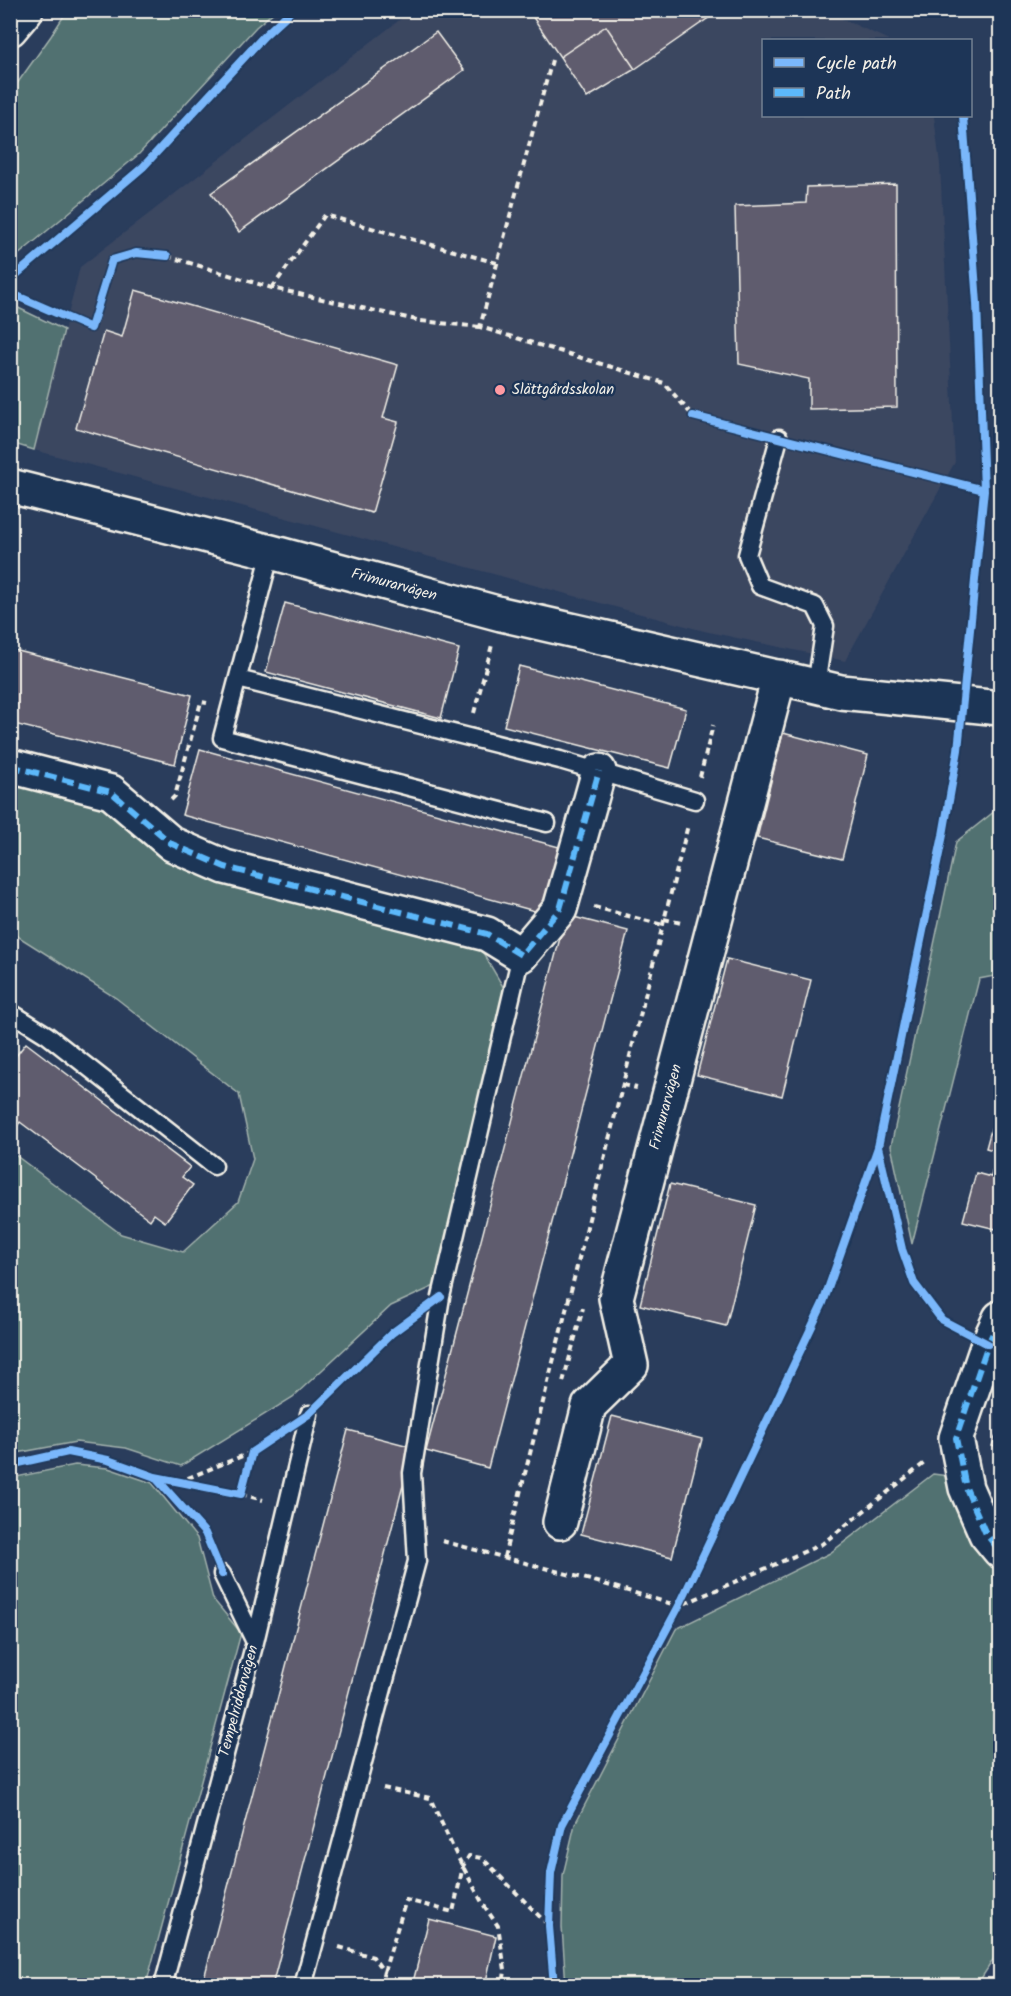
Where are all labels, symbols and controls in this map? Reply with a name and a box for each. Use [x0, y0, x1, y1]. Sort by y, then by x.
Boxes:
legend [762, 39, 972, 117]
text: Cycle path [816, 50, 897, 79]
text: Path [816, 80, 851, 109]
place label: Slättgårdsskolan [512, 378, 614, 402]
marker: Slättgårdsskolan [493, 383, 507, 397]
street label: Frimurarvägen [348, 562, 440, 608]
street label: Frimurarvägen [643, 1061, 689, 1153]
street label: Tempelriddarvägen [213, 1642, 265, 1760]

